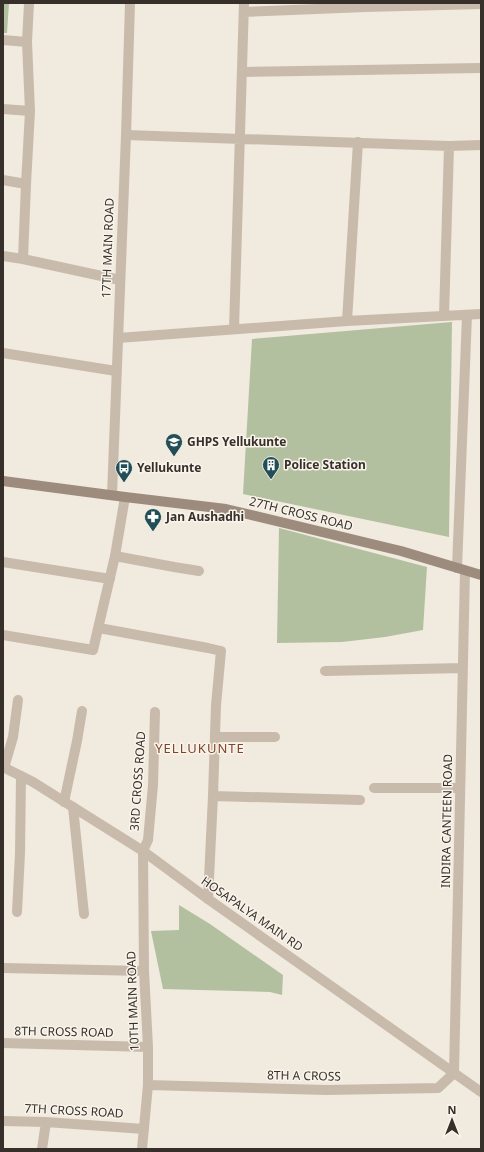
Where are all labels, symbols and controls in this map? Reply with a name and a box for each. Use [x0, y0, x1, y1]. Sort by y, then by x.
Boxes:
street label: 17TH MAIN ROAD [97, 197, 118, 298]
school or university icon: GHPS Yellukunte [164, 432, 184, 457]
place label: GHPS Yellukunte [187, 433, 287, 450]
building icon: Police Station [261, 455, 281, 480]
place label: Police Station [284, 456, 366, 473]
bus stop icon: Yellukunte [114, 458, 134, 483]
place label: Yellukunte [137, 459, 201, 476]
street label: 27TH CROSS ROAD [248, 492, 355, 535]
pharmacy icon: Jan Aushadhi [143, 507, 163, 532]
place label: Jan Aushadhi [165, 508, 244, 525]
street label: 3RD CROSS ROAD [126, 730, 149, 831]
district label: YELLUKUNTE [155, 739, 245, 757]
street label: INDIRA CANTEEN ROAD [437, 754, 456, 888]
street label: HOSAPALYA MAIN RD [198, 872, 307, 955]
street label: 10TH MAIN ROAD [122, 950, 143, 1051]
street label: 8TH CROSS ROAD [14, 1022, 114, 1041]
street label: 8TH A CROSS [267, 1066, 342, 1085]
street label: 7TH CROSS ROAD [24, 1099, 124, 1122]
north arrow [432, 1100, 472, 1140]
text: N [448, 1102, 456, 1117]

